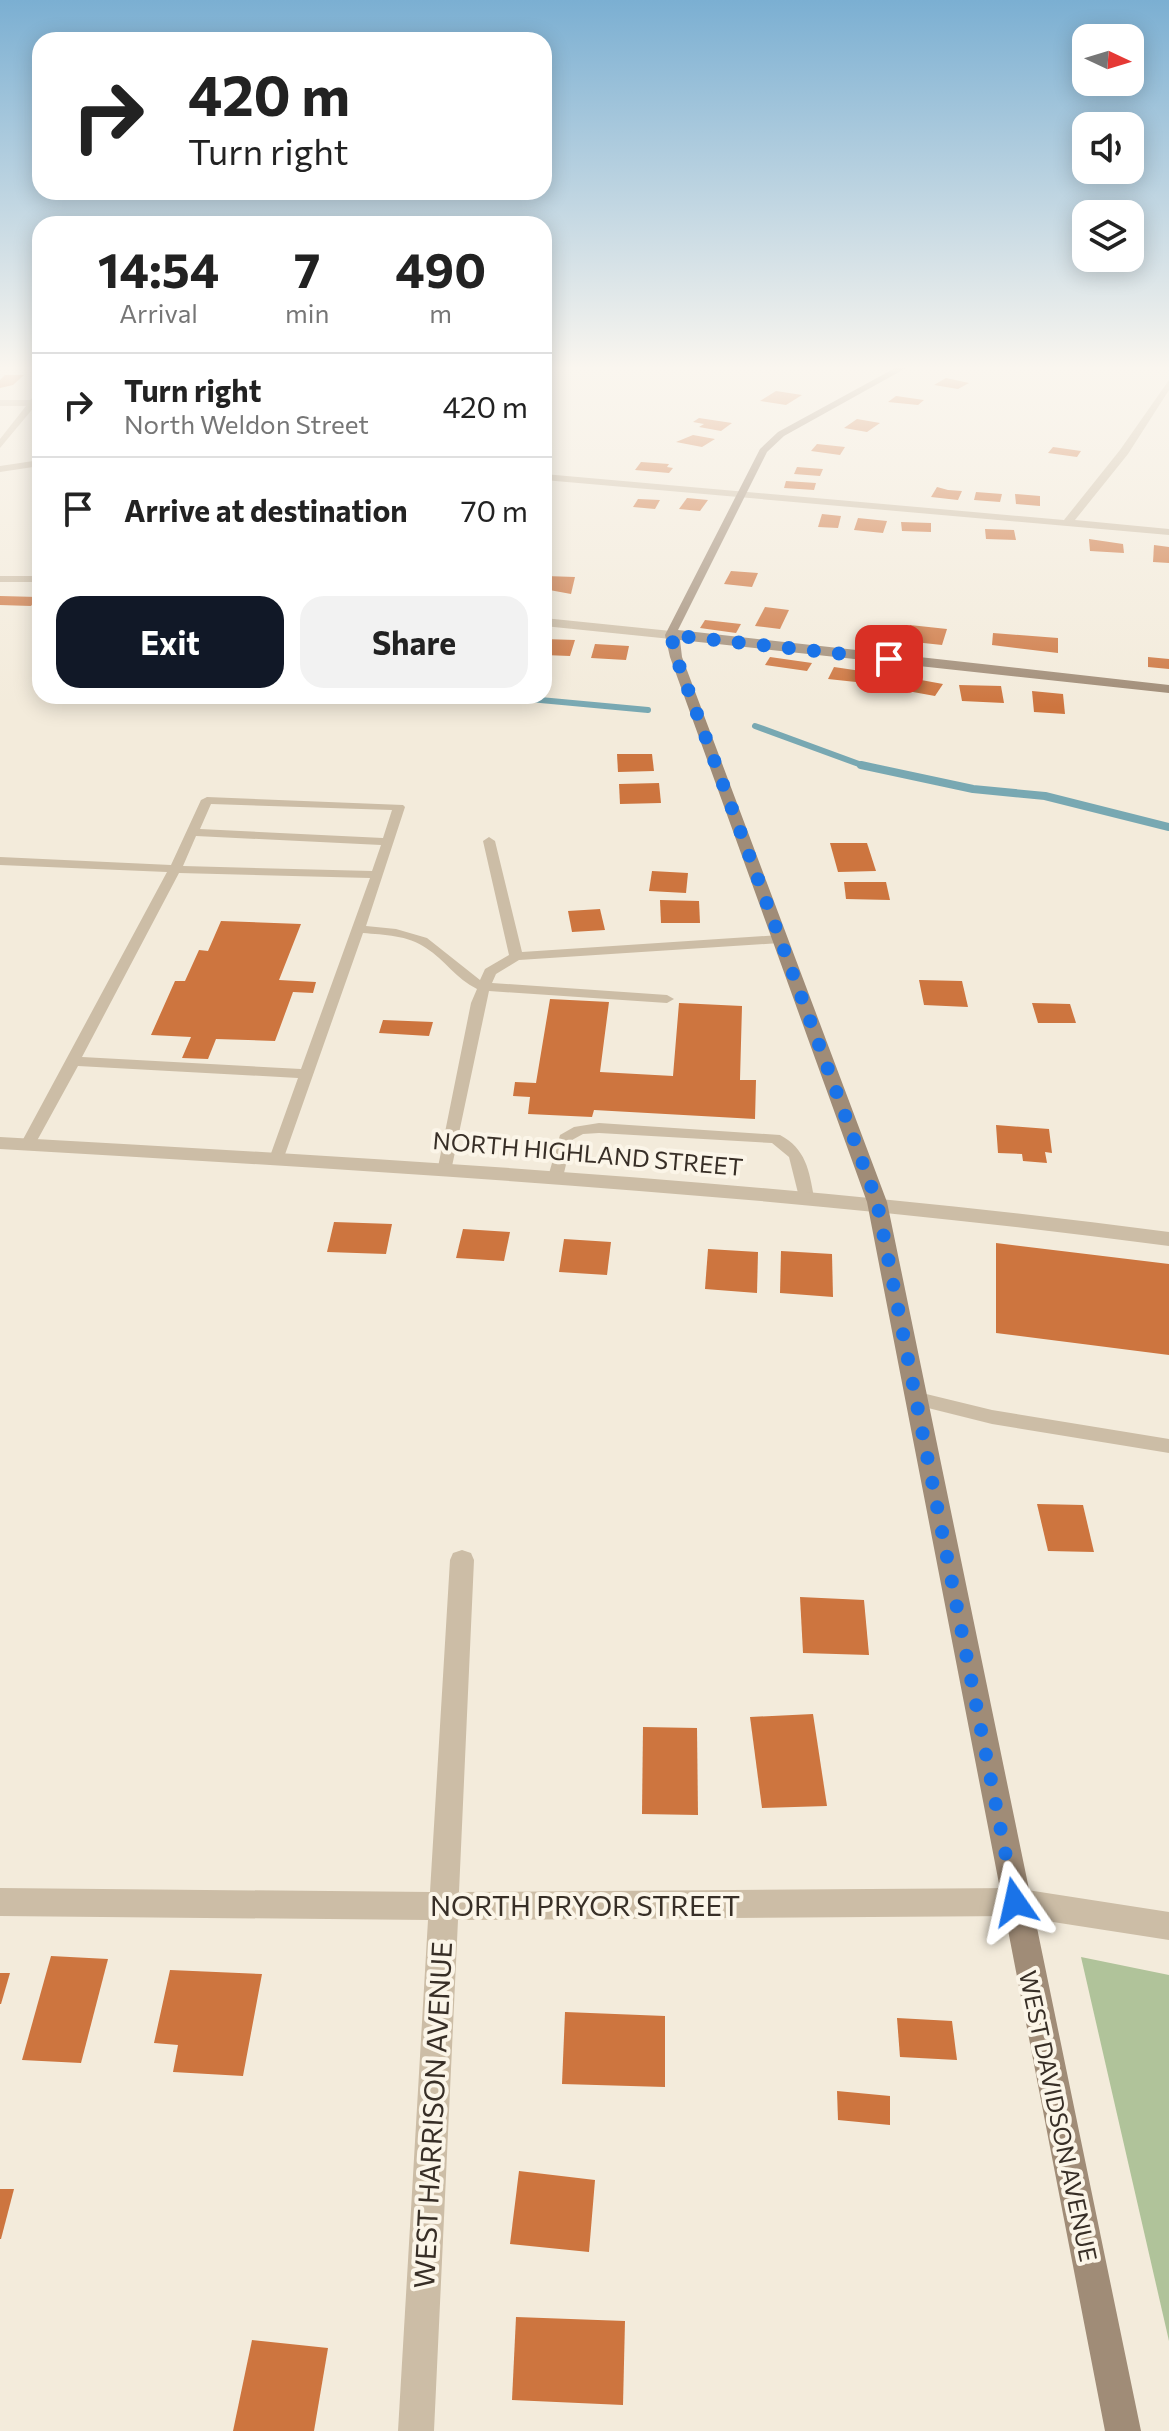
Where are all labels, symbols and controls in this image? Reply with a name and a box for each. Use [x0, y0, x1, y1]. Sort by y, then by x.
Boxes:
north arrow [1072, 24, 1144, 96]
map controls [1072, 24, 1144, 272]
text: 420 m [188, 59, 350, 128]
icon: right [56, 64, 160, 168]
button: sound [1072, 112, 1144, 184]
text: Turn right [188, 128, 349, 172]
button: layers [1072, 200, 1144, 272]
text: 14:54 [98, 239, 219, 298]
text: 7 [294, 239, 320, 298]
text: 490 [395, 239, 486, 298]
text: Arrival [119, 297, 198, 328]
text: min [285, 297, 329, 328]
text: m [429, 297, 452, 328]
text: Turn right [124, 371, 261, 408]
icon: right [56, 383, 100, 427]
text: 420 m [442, 387, 528, 424]
text: North Weldon Street [124, 408, 369, 439]
icon: arrive [56, 487, 100, 531]
text: Arrive at destination [124, 491, 408, 528]
text: 70 m [461, 491, 528, 528]
button: Exit [56, 596, 284, 688]
button: Share [300, 596, 528, 688]
pin [855, 625, 923, 693]
icon: arrive [867, 637, 911, 681]
street label: NORTH HIGHLAND STREET [432, 1125, 744, 1181]
position arrow [973, 1860, 1057, 1944]
street label: NORTH PRYOR STREET [430, 1888, 740, 1922]
street label: WEST HARRISON AVENUE [406, 1941, 458, 2289]
street label: WEST DAVIDSON AVENUE [1014, 1968, 1104, 2264]

